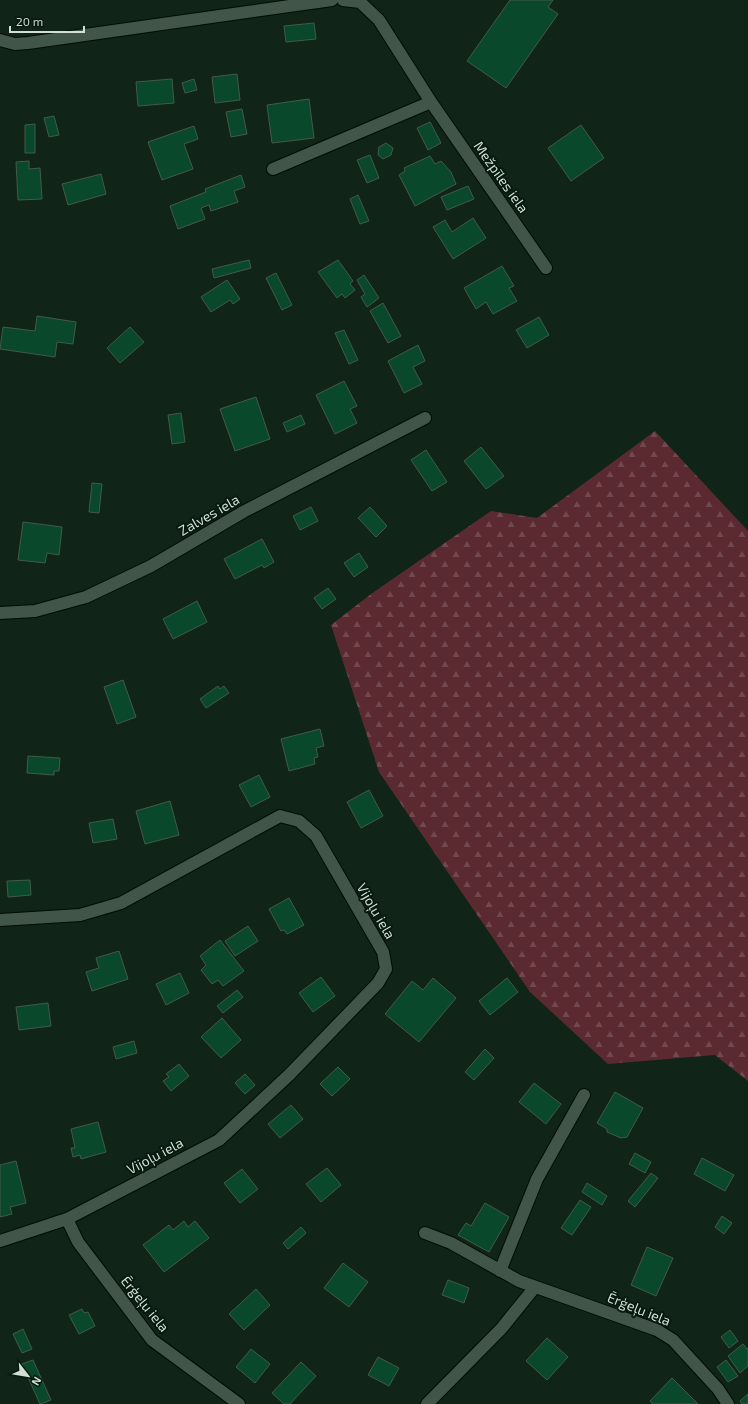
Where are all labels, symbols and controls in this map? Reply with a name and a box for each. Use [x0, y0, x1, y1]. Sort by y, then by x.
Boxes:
scale bar [10, 8, 84, 34]
text: 20 m [16, 14, 43, 28]
street label: Mežpīles iela [471, 138, 532, 216]
street label: Zalves iela [175, 490, 242, 539]
street label: Vijoļu iela [353, 880, 399, 942]
street label: Vijoļu iela [124, 1134, 186, 1178]
street label: Ērģeļu iela [117, 1272, 173, 1336]
street label: Ērģeļu iela [605, 1288, 673, 1330]
north arrow [8, 1356, 48, 1396]
text: N [29, 1375, 45, 1388]

